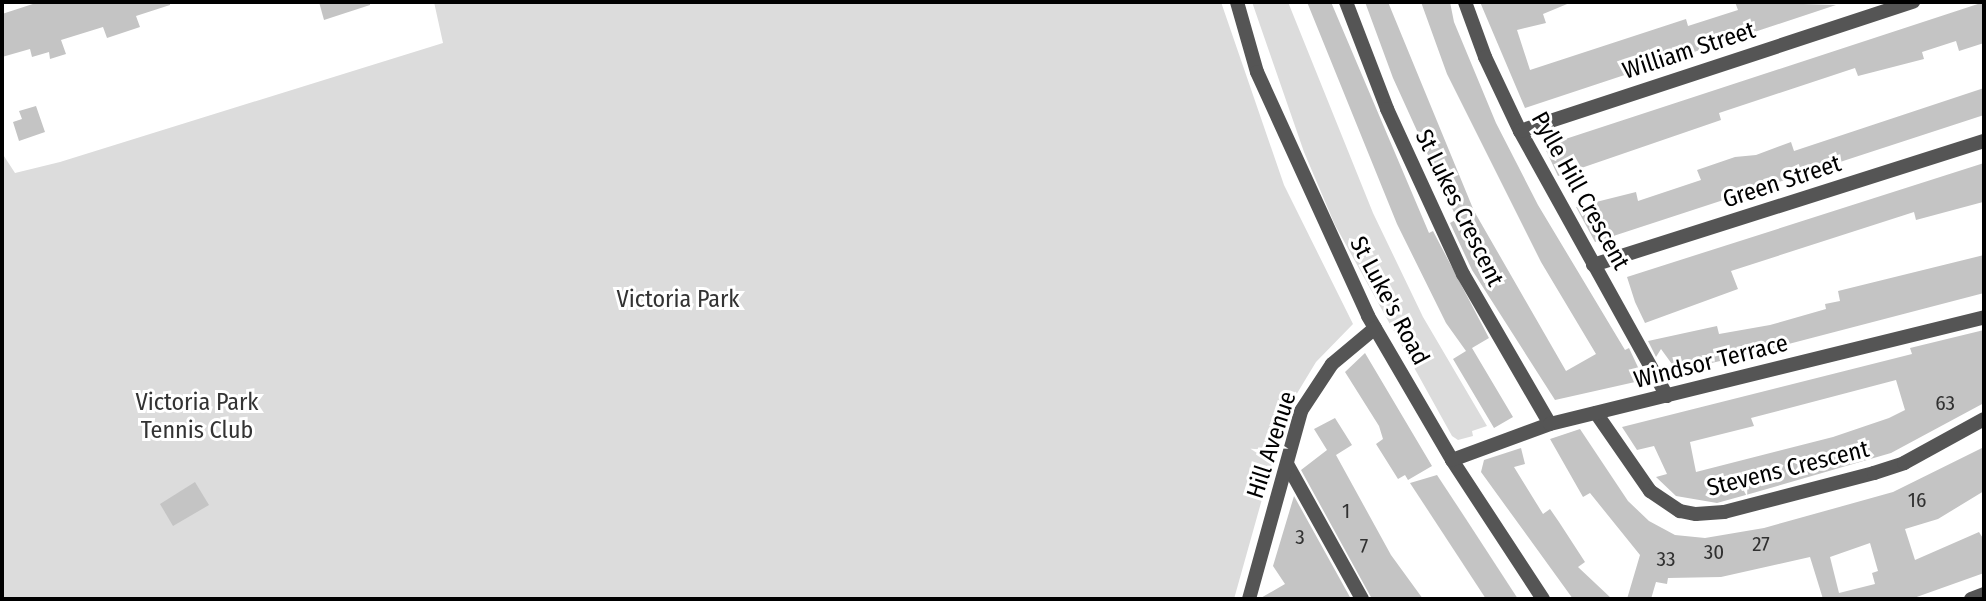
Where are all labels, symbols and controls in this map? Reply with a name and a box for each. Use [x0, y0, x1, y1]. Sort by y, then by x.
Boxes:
street label: William Street [1619, 16, 1759, 86]
street label: Pylle Hill Crescent [1525, 107, 1635, 275]
street label: St Lukes Crescent [1409, 125, 1509, 291]
street label: Green Street [1719, 149, 1845, 215]
street label: St Luke's Road [1343, 232, 1435, 370]
park label: Victoria Park [616, 286, 740, 314]
street label: Windsor Terrace [1631, 329, 1791, 395]
street label: Hill Avenue [1241, 388, 1303, 502]
park label: Victoria Park Tennis Club [135, 389, 259, 445]
house number: 63 [1935, 390, 1955, 416]
street label: Stevens Crescent [1704, 435, 1872, 503]
house number: 16 [1908, 487, 1926, 513]
house number: 1 [1342, 498, 1350, 524]
house number: 3 [1295, 524, 1305, 550]
house number: 27 [1752, 531, 1770, 557]
house number: 7 [1360, 533, 1368, 559]
house number: 30 [1704, 539, 1724, 565]
house number: 33 [1657, 546, 1675, 572]

